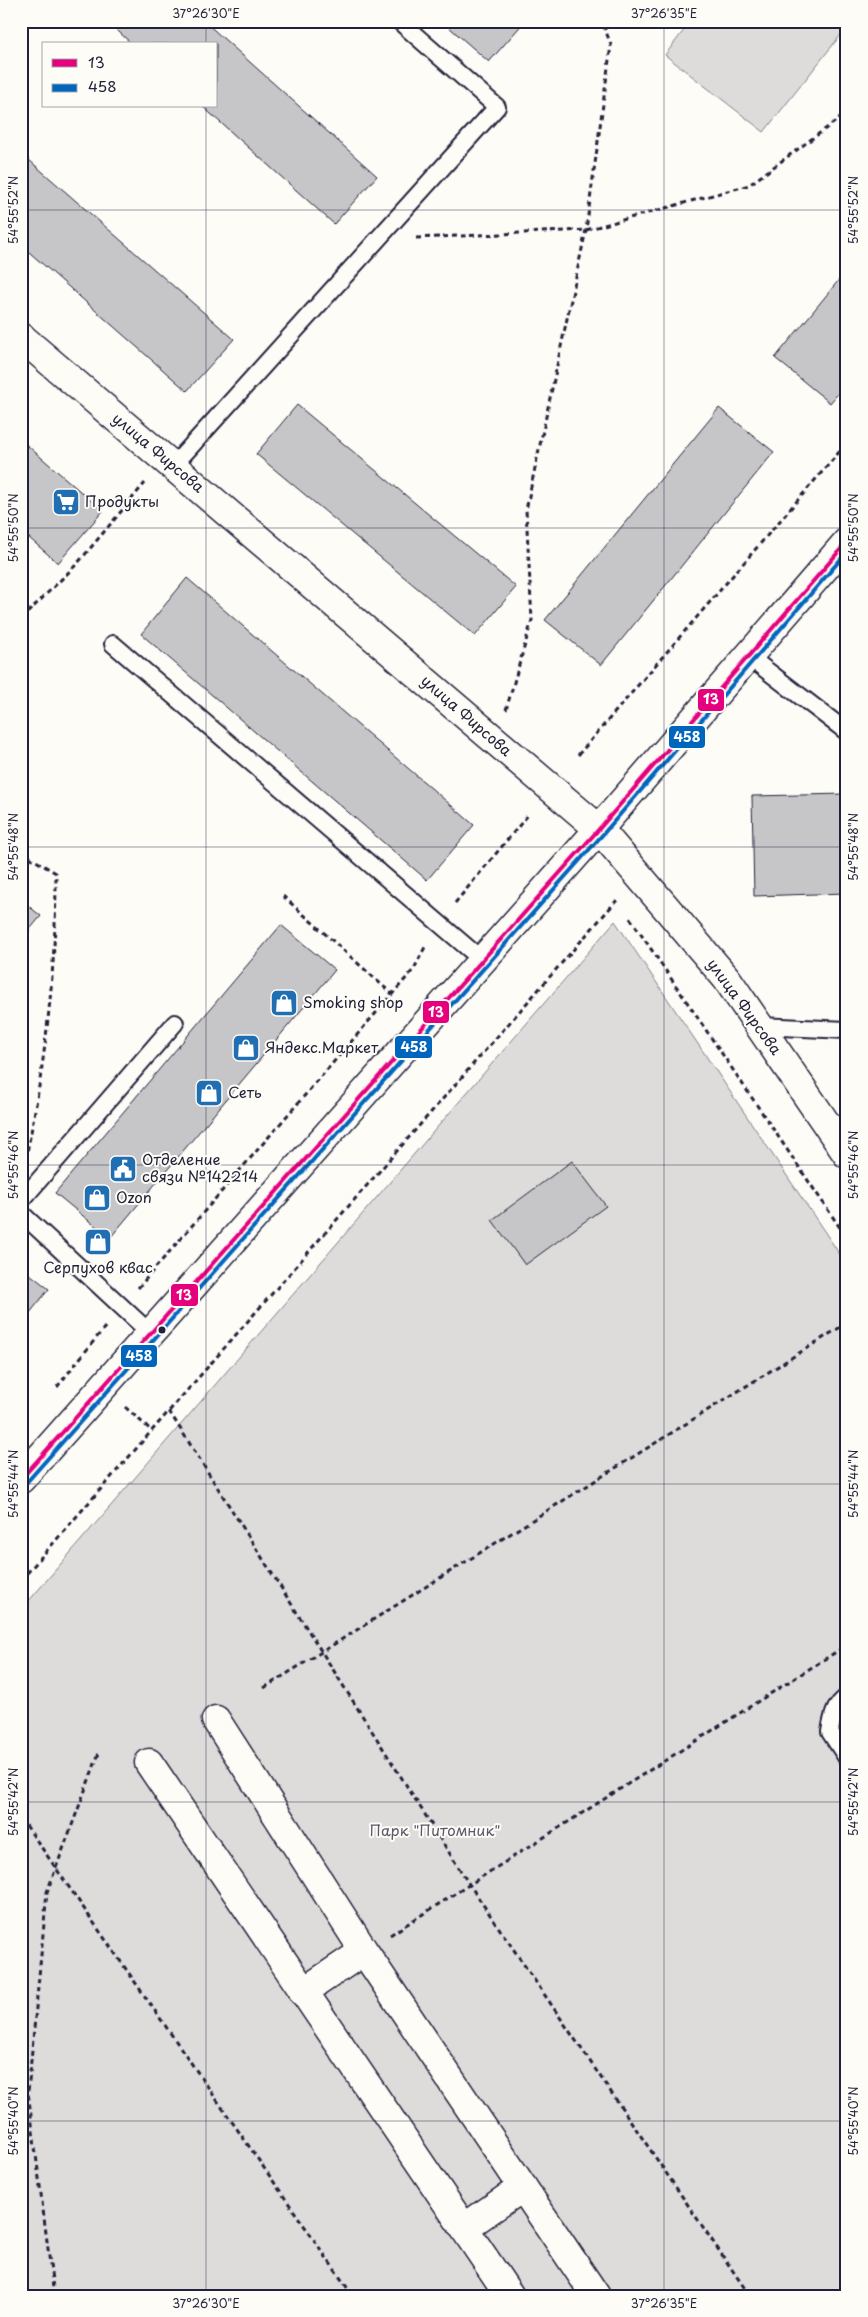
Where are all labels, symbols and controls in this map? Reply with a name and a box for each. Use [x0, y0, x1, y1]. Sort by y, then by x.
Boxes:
text: 37°26'30"E [172, 4, 240, 22]
text: 37°26'35"E [631, 4, 697, 22]
legend [42, 42, 218, 108]
text: 13 [88, 50, 105, 73]
text: 458 [88, 74, 117, 97]
text: 54°55'52"N [4, 176, 22, 244]
text: 54°55'52"N [844, 176, 862, 244]
street label: улица Фирсова [108, 406, 211, 498]
supermarket icon: Продукты [51, 487, 81, 517]
place label: Продукты [85, 489, 159, 512]
text: 54°55'50"N [4, 493, 22, 563]
text: 54°55'50"N [844, 493, 862, 563]
street label: улица Фирсова [416, 669, 518, 761]
line badge: 13 [697, 688, 725, 712]
text: 13 [703, 688, 719, 709]
line badge: 458 [668, 725, 706, 749]
text: 458 [673, 726, 701, 747]
text: 54°55'48"N [4, 813, 22, 881]
text: 54°55'48"N [844, 813, 862, 881]
street label: улица Фирсова [702, 953, 788, 1060]
shop icon: Smoking shop [269, 988, 299, 1018]
place label: Smoking shop [303, 990, 403, 1013]
line badge: 13 [422, 1000, 450, 1024]
text: 13 [428, 1001, 444, 1022]
shop icon: Яндекс.Маркет [231, 1033, 261, 1063]
place label: Яндекс.Маркет [265, 1035, 379, 1058]
line badge: 458 [394, 1035, 433, 1059]
text: 458 [400, 1036, 428, 1057]
shop icon: Сеть [194, 1078, 224, 1108]
place label: Сеть [228, 1080, 262, 1103]
text: 54°55'46"N [4, 1131, 22, 1200]
text: 54°55'46"N [844, 1131, 862, 1200]
place label: Отделение связи №142214 [142, 1147, 258, 1187]
public building icon: Отделение связи №142214 [108, 1154, 138, 1184]
shop icon: Ozon [82, 1183, 112, 1213]
place label: Ozon [116, 1185, 152, 1208]
shop icon: Серпухов квас [83, 1227, 113, 1257]
place label: Серпухов квас [43, 1255, 153, 1278]
line badge: 13 [170, 1283, 199, 1307]
text: 13 [176, 1284, 192, 1305]
unlabelled marker [157, 1325, 167, 1335]
line badge: 458 [120, 1344, 158, 1368]
text: 458 [125, 1345, 153, 1366]
text: 54°55'44"N [4, 1450, 22, 1518]
text: 54°55'44"N [844, 1450, 862, 1518]
text: 54°55'42"N [4, 1768, 22, 1836]
text: 54°55'42"N [844, 1768, 862, 1836]
park label: Парк "Питомник" [369, 1818, 501, 1841]
text: 54°55'40"N [4, 2086, 22, 2156]
text: 54°55'40"N [844, 2086, 862, 2156]
text: 37°26'30"E [172, 2294, 240, 2312]
text: 37°26'35"E [631, 2294, 697, 2312]

